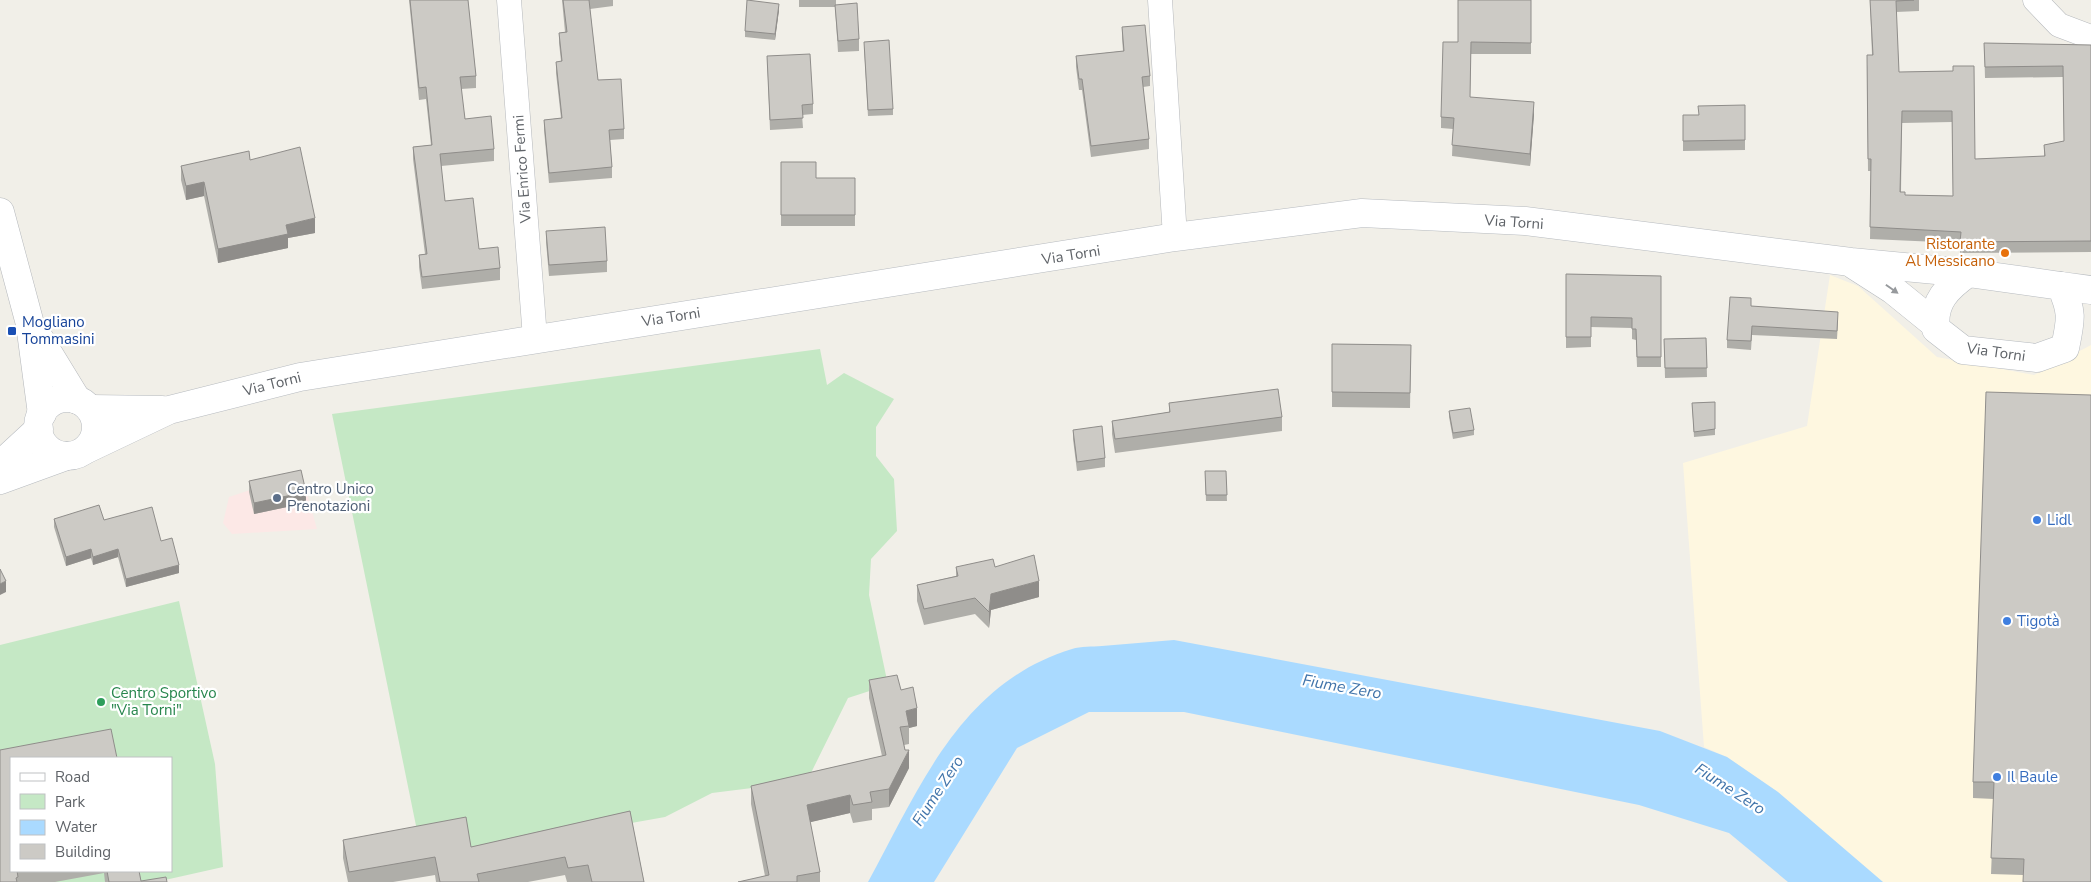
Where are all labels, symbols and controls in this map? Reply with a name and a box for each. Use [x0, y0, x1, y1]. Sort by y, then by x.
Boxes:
street label: Via Enrico Fermi [508, 114, 536, 225]
street label: Via Torni [1483, 210, 1544, 234]
place label: Ristorante Al Messicano [1905, 234, 1995, 271]
street label: Via Torni [1039, 240, 1102, 270]
marker: Ristorante Al Messicano [1999, 247, 2011, 259]
one-way arrow [1885, 284, 1898, 294]
street label: Via Torni [639, 302, 702, 332]
place label: Mogliano Tommasini [22, 312, 95, 349]
marker: Mogliano Tommasini [6, 325, 18, 337]
street label: Via Torni [1964, 338, 2027, 366]
street label: Via Torni [240, 367, 303, 401]
place label: Centro Unico Prenotazioni [287, 479, 374, 516]
marker: Centro Unico Prenotazioni [271, 492, 283, 504]
place label: Lidl [2047, 510, 2072, 530]
marker: Lidl [2031, 514, 2043, 526]
place label: Tigotà [2017, 611, 2060, 631]
marker: Tigotà [2001, 615, 2013, 627]
water label: Fiume Zero [1301, 669, 1383, 705]
place label: Centro Sportivo "Via Torni" [111, 683, 217, 720]
marker: Centro Sportivo "Via Torni" [95, 696, 107, 708]
water label: Fiume Zero [907, 751, 969, 831]
legend [10, 757, 172, 872]
water label: Fiume Zero [1690, 758, 1770, 820]
text: Road [55, 767, 90, 787]
place label: Il Baule [2007, 767, 2058, 787]
marker: Il Baule [1991, 771, 2003, 783]
text: Park [55, 792, 85, 812]
text: Water [55, 817, 98, 837]
text: Building [55, 842, 111, 862]

